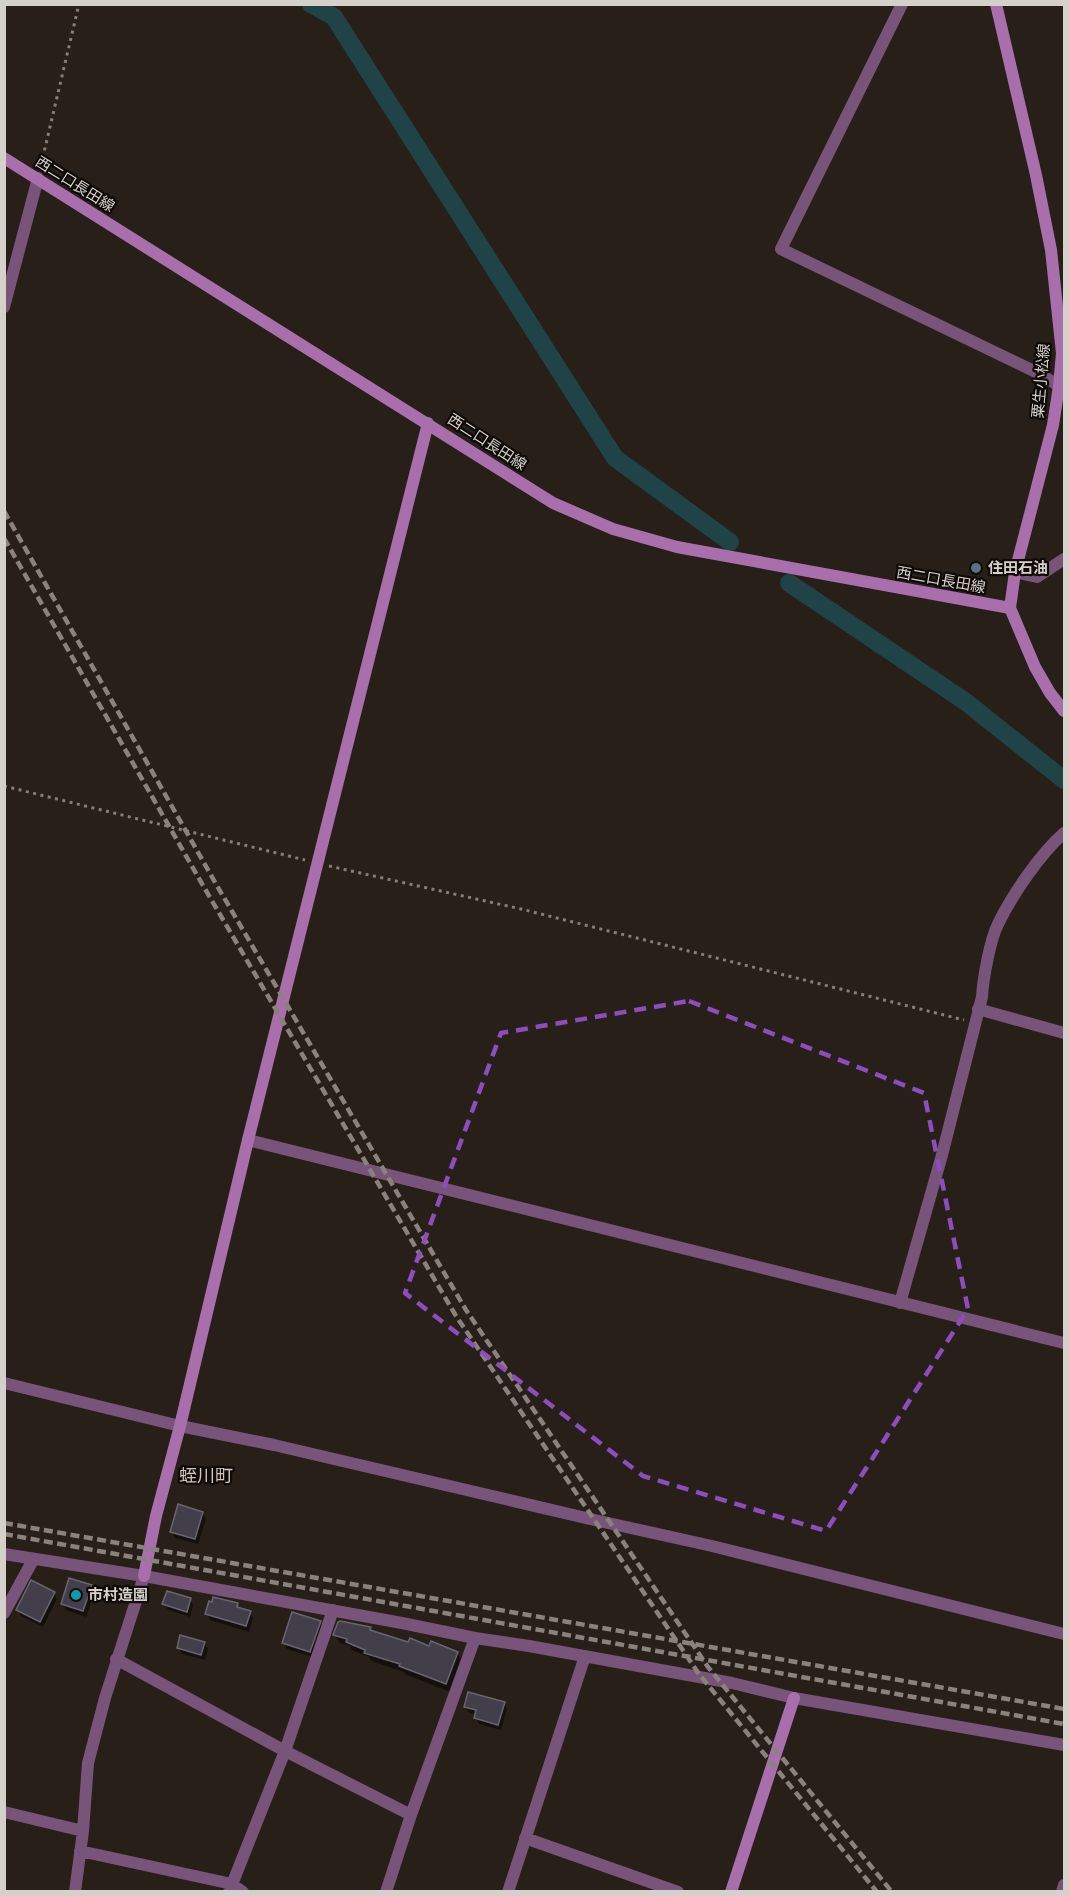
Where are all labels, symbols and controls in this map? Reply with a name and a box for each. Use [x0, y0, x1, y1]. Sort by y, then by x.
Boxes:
street label: 西二口長田線 [32, 153, 118, 215]
street label: 粟生小松線 [1029, 343, 1053, 419]
street label: 西二口長田線 [444, 410, 530, 474]
place label: 住田石油 [988, 559, 1048, 577]
marker: 住田石油 [969, 561, 983, 575]
street label: 西二口長田線 [895, 563, 987, 597]
district label: 蛭川町 [179, 1465, 233, 1486]
place label: 市村造園 [88, 1586, 148, 1604]
marker: 市村造園 [69, 1588, 83, 1602]

